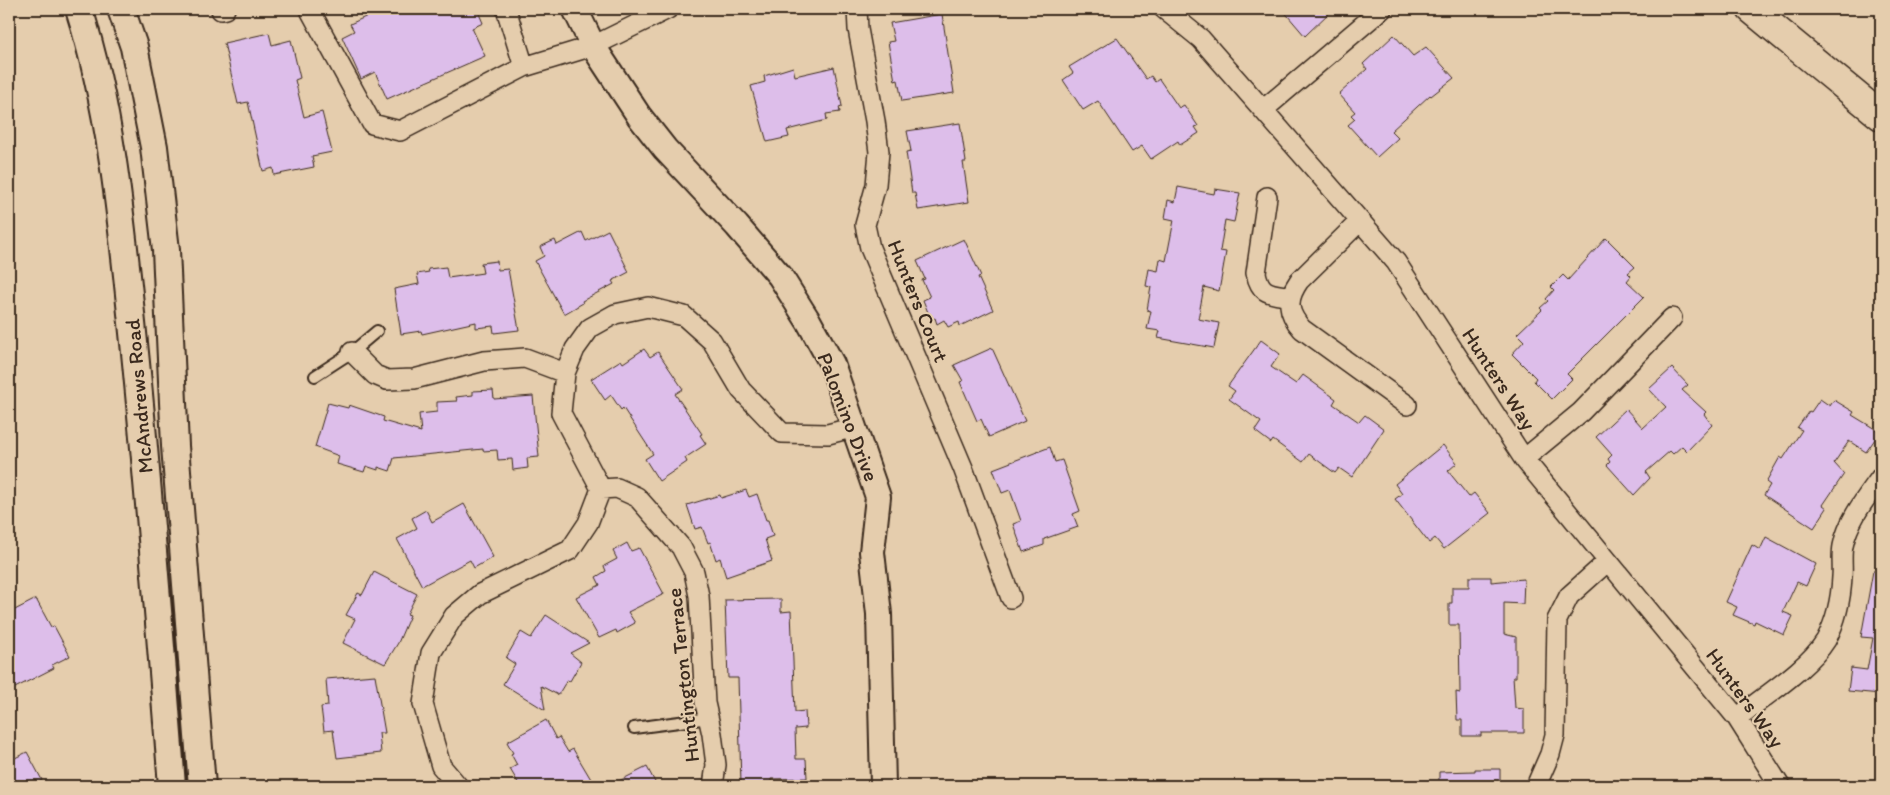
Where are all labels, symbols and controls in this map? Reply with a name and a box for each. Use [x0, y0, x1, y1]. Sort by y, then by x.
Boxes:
street label: Hunters Court [883, 236, 954, 366]
street label: McAndrews Road [119, 317, 158, 474]
street label: Hunters Way [1457, 323, 1542, 435]
street label: Palomino Drive [812, 349, 884, 485]
street label: Huntington Terrace [661, 587, 704, 764]
street label: Hunters Way [1701, 643, 1790, 752]

